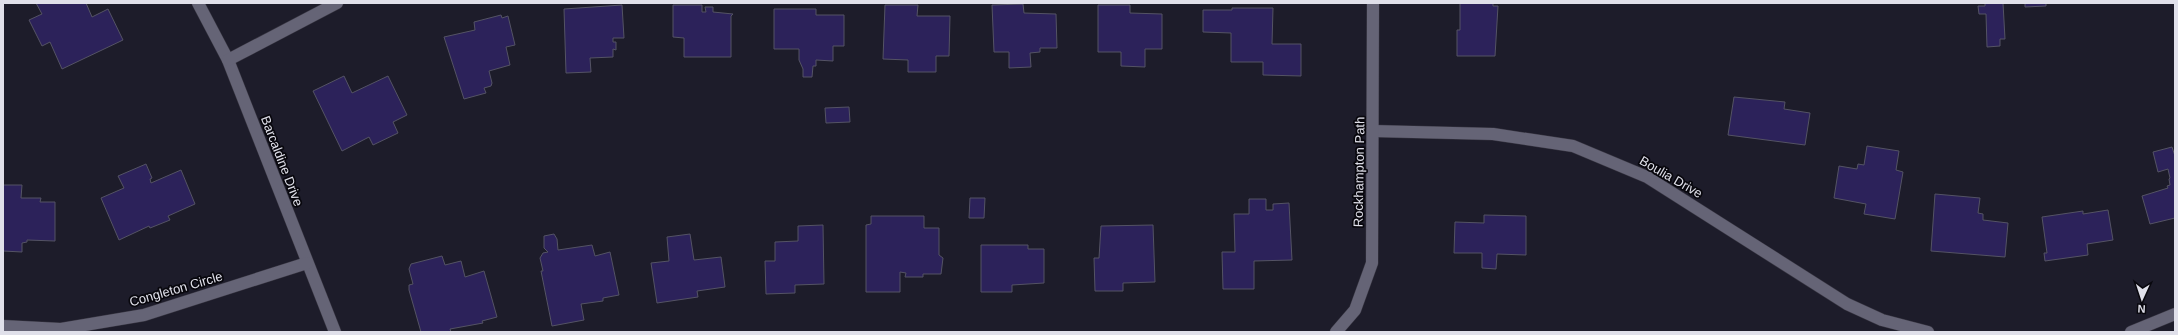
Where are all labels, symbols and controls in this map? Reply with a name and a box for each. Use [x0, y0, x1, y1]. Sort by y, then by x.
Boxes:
street label: Barcaldine Drive [258, 114, 306, 208]
street label: Rockhampton Path [1351, 117, 1367, 227]
street label: Boulia Drive [1637, 153, 1705, 201]
street label: Congleton Circle [128, 269, 224, 309]
north arrow [2122, 279, 2162, 319]
text: N [2137, 303, 2146, 315]

